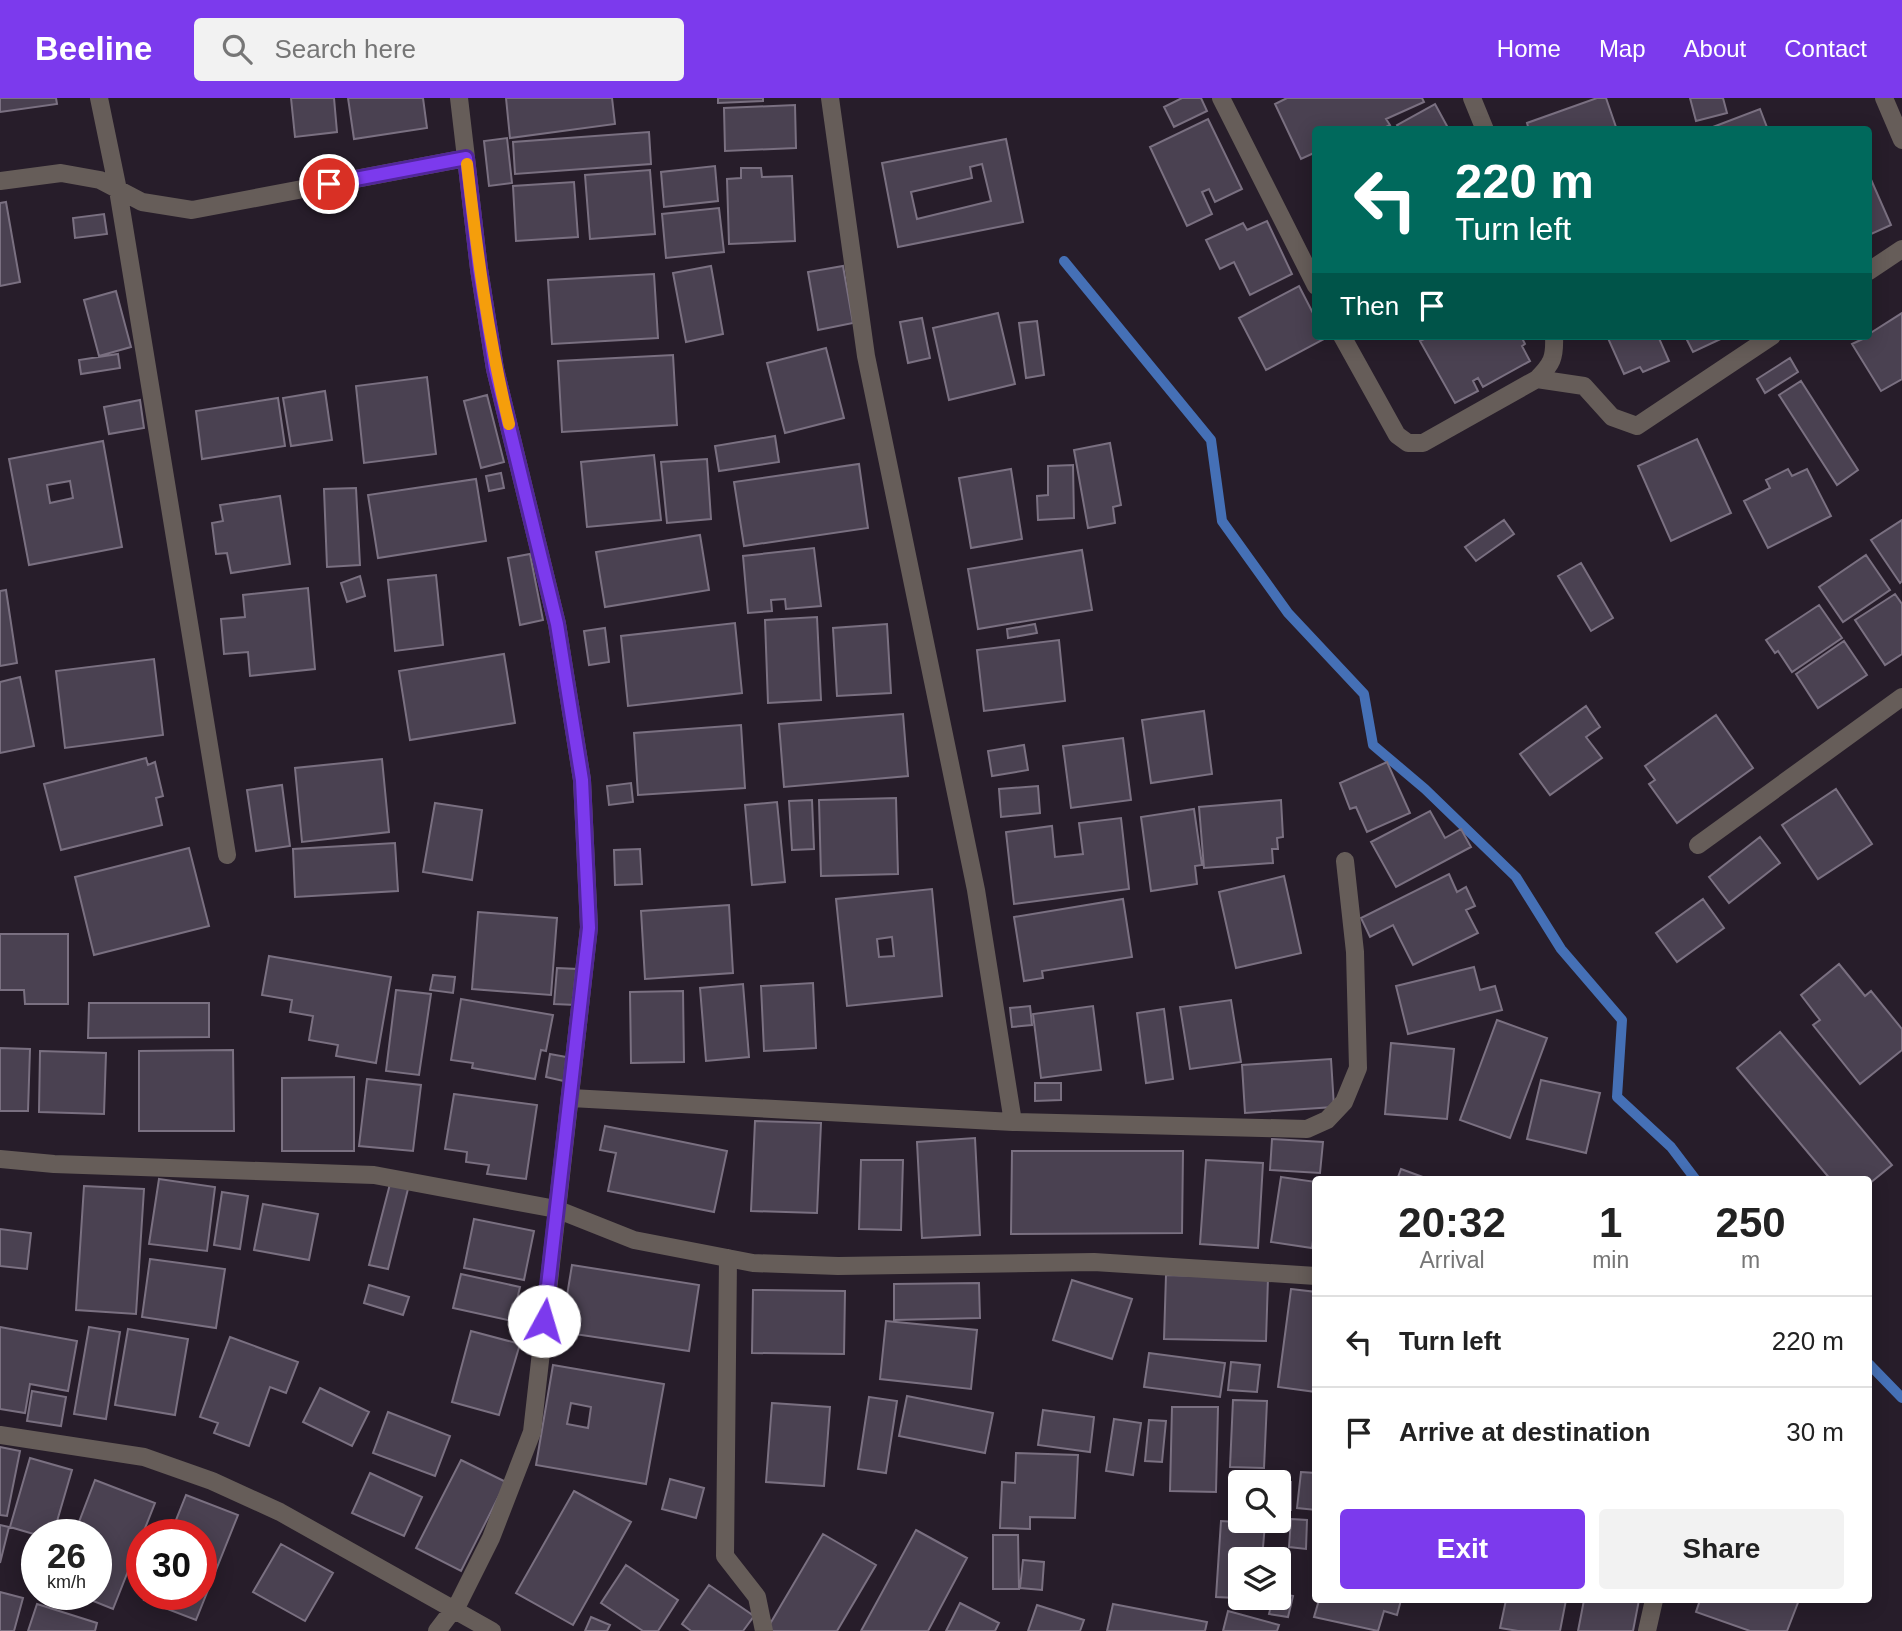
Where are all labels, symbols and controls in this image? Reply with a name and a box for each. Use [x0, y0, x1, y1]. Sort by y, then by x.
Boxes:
search box [194, 18, 684, 81]
text: Beeline [35, 30, 152, 67]
icon: search [218, 30, 256, 68]
text: Search here [274, 34, 416, 64]
text: Home [1497, 35, 1561, 62]
text: Map [1599, 35, 1646, 62]
text: About [1684, 35, 1746, 62]
text: Contact [1784, 35, 1867, 62]
pin [299, 154, 359, 214]
icon: left [1340, 154, 1431, 245]
text: 220 m [1455, 154, 1594, 208]
icon: arrive [310, 165, 348, 203]
text: Turn left [1455, 211, 1571, 247]
icon: arrive [1413, 287, 1451, 325]
text: Then [1340, 291, 1399, 321]
text: 20:32 [1398, 1199, 1506, 1246]
text: 1 [1599, 1199, 1622, 1246]
text: 250 [1716, 1199, 1786, 1246]
text: Arrival [1419, 1247, 1485, 1273]
text: min [1592, 1247, 1629, 1273]
text: m [1741, 1247, 1760, 1273]
position arrow [507, 1284, 581, 1358]
icon: left [1340, 1323, 1378, 1361]
text: Turn left [1399, 1326, 1501, 1356]
text: 220 m [1772, 1326, 1844, 1356]
icon: arrive [1340, 1414, 1378, 1452]
text: Arrive at destination [1399, 1417, 1650, 1447]
text: 30 m [1786, 1417, 1844, 1447]
map controls [1228, 1470, 1291, 1610]
button: search [1228, 1470, 1291, 1533]
button: Exit [1340, 1509, 1585, 1589]
button: Share [1599, 1509, 1844, 1589]
speed limit sign: 30 [126, 1519, 217, 1610]
text: 26 [47, 1536, 86, 1575]
button: layers [1228, 1547, 1291, 1610]
text: km/h [47, 1572, 86, 1592]

